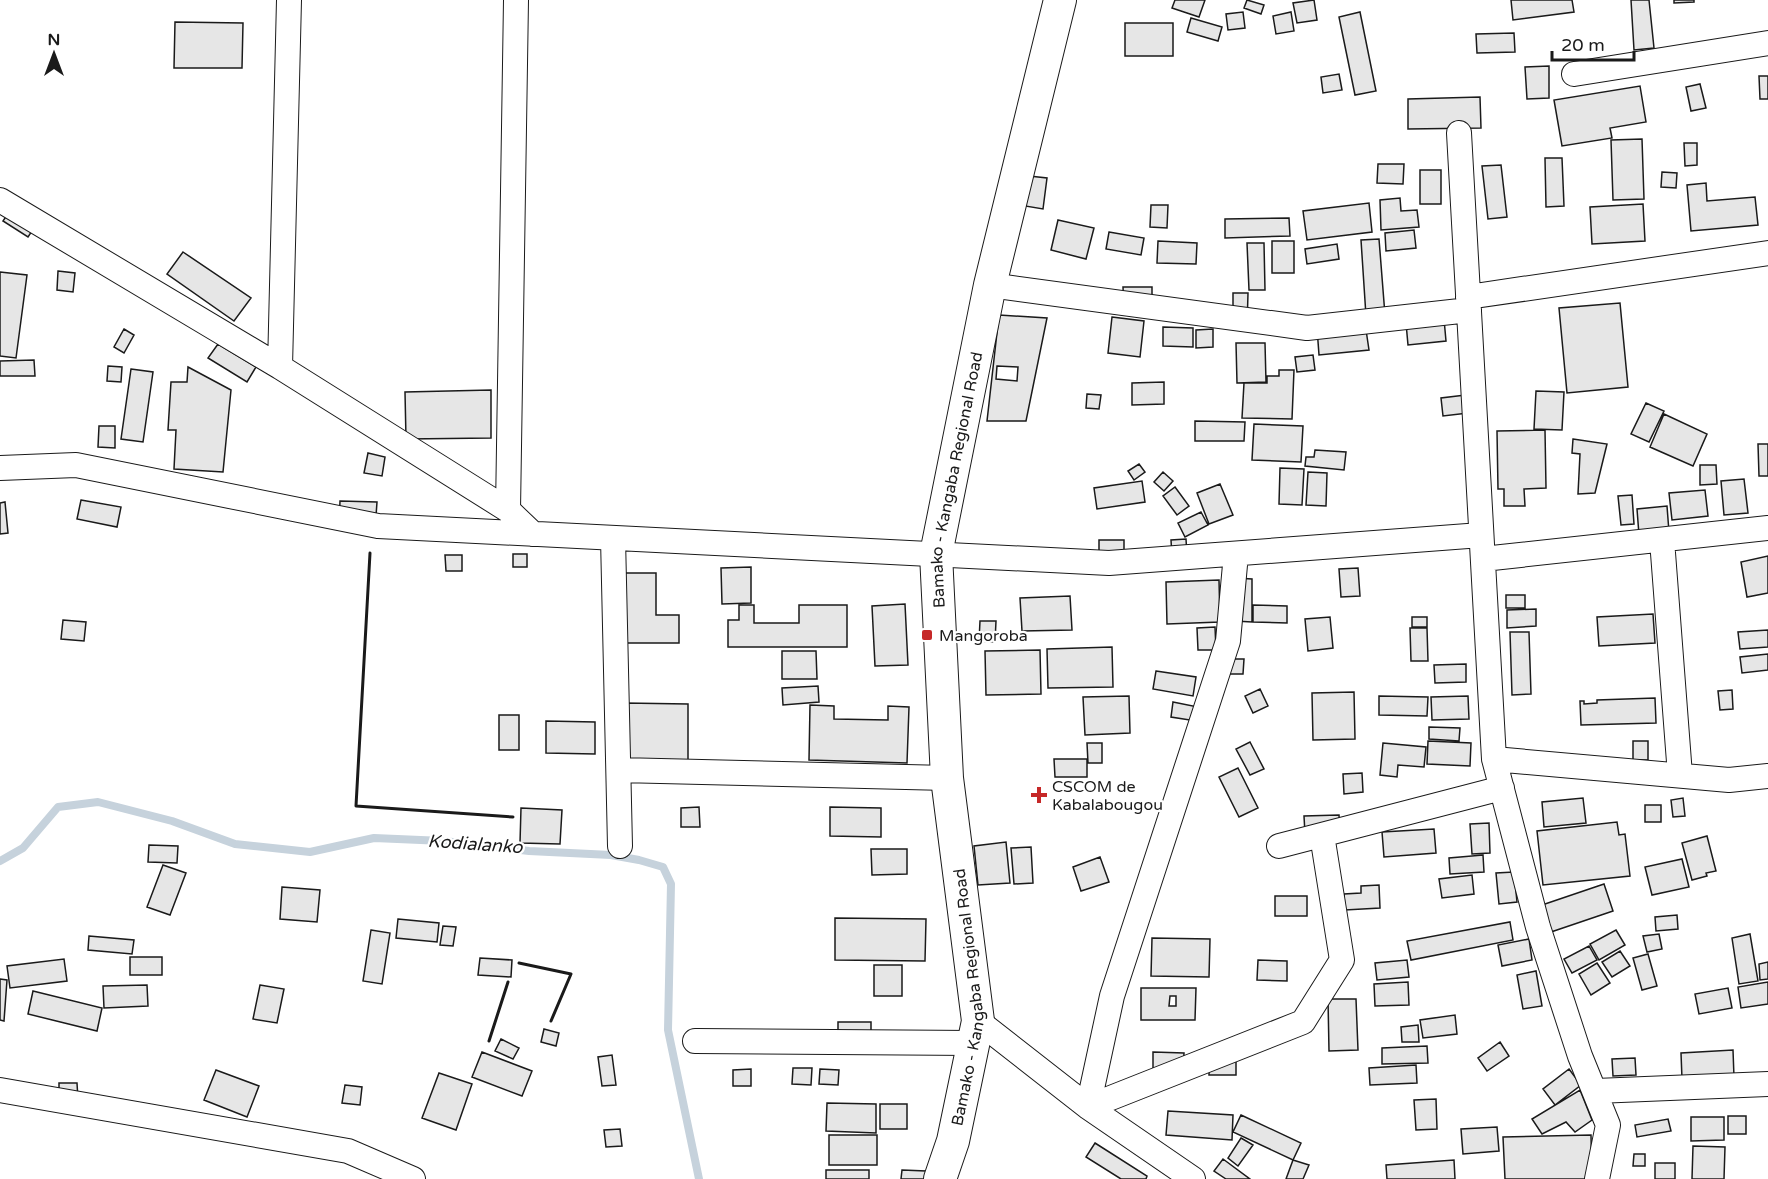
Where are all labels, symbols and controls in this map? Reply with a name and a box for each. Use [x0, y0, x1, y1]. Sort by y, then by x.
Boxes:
north arrow [24, 24, 84, 84]
scale bar [1552, 24, 1634, 62]
text: N [48, 30, 60, 50]
text: 20 m [1561, 34, 1605, 56]
street label: Bamako - Kangaba Regional Road [927, 350, 987, 609]
place label: Mangoroba [939, 626, 1028, 646]
marker: Mangoroba [920, 628, 934, 642]
place label: CSCOM de Kabalabougou [1052, 777, 1163, 815]
marker: CSCOM de Kabalabougou [1030, 786, 1048, 804]
water label: Kodialanko [427, 830, 524, 858]
street label: Bamako - Kangaba Regional Road [947, 867, 989, 1128]

